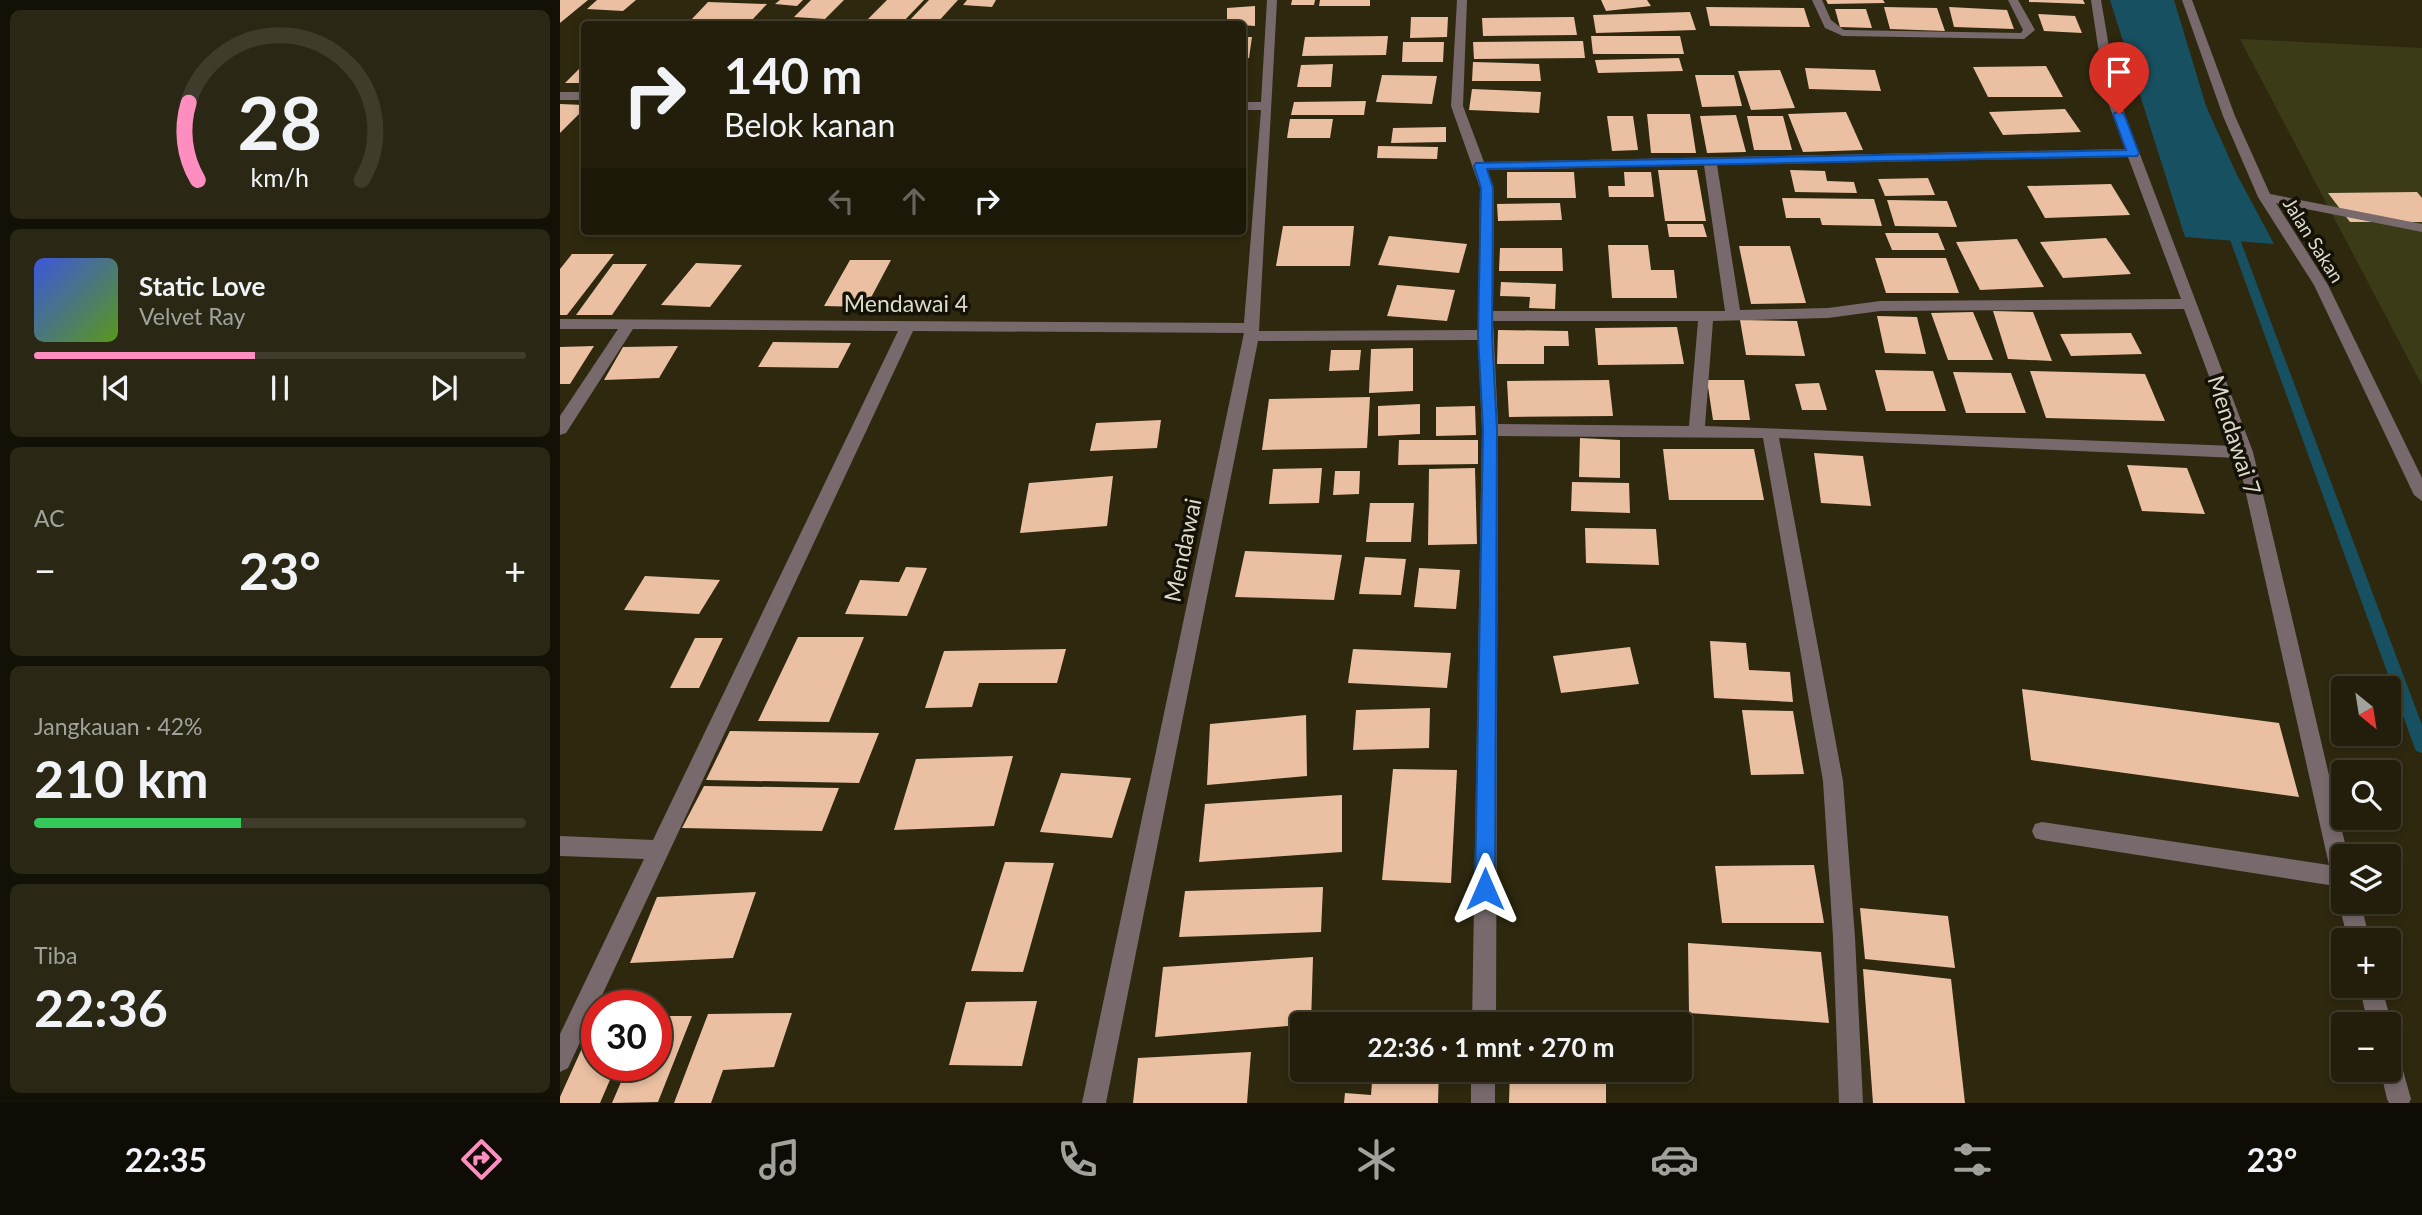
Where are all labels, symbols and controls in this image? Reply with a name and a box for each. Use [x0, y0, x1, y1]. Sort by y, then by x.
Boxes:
pin [2089, 42, 2149, 114]
text: 140 m [724, 46, 862, 104]
icon: right [609, 49, 700, 140]
icon: arrive [2100, 53, 2138, 91]
text: 28 [238, 79, 322, 167]
text: Belok kanan [724, 105, 895, 144]
text: km/h [251, 162, 309, 192]
icon: left [822, 182, 860, 220]
icon: ahead [895, 182, 933, 220]
icon: right [968, 182, 1006, 220]
street label: Jalan Sakan [2279, 193, 2349, 287]
text: Static Love [139, 270, 266, 302]
street label: Mendawai 4 [844, 289, 968, 317]
text: Velvet Ray [139, 302, 245, 330]
icon: previous [97, 369, 135, 407]
icon: pause [261, 369, 299, 407]
icon: next [425, 369, 463, 407]
street label: Mendawai 7 [2202, 372, 2268, 498]
street label: Mendawai [1157, 496, 1207, 604]
text: AC [34, 504, 65, 532]
text: 23° [239, 539, 321, 601]
text: − [34, 547, 56, 593]
text: + [504, 547, 526, 593]
north arrow [2331, 676, 2401, 746]
map controls [2331, 676, 2401, 1082]
text: Jangkauan · 42% [34, 712, 203, 740]
text: 210 km [34, 747, 208, 809]
button: search [2331, 760, 2401, 830]
button: layers [2331, 844, 2401, 914]
position arrow [1448, 852, 1522, 926]
button: + [2331, 928, 2401, 998]
text: Tiba [34, 941, 77, 969]
text: 22:36 [34, 976, 168, 1038]
speed limit sign: 30 [581, 990, 672, 1081]
button: − [2331, 1012, 2401, 1082]
text: 22:36 · 1 mnt · 270 m [1367, 1031, 1615, 1063]
icon: directions [457, 1135, 506, 1184]
icon: music [755, 1135, 804, 1184]
icon: phone [1053, 1135, 1102, 1184]
icon: climate [1352, 1135, 1401, 1184]
icon: car [1650, 1135, 1699, 1184]
icon: filters [1948, 1135, 1997, 1184]
text: 22:35 [125, 1140, 207, 1179]
text: 23° [2247, 1140, 2297, 1179]

